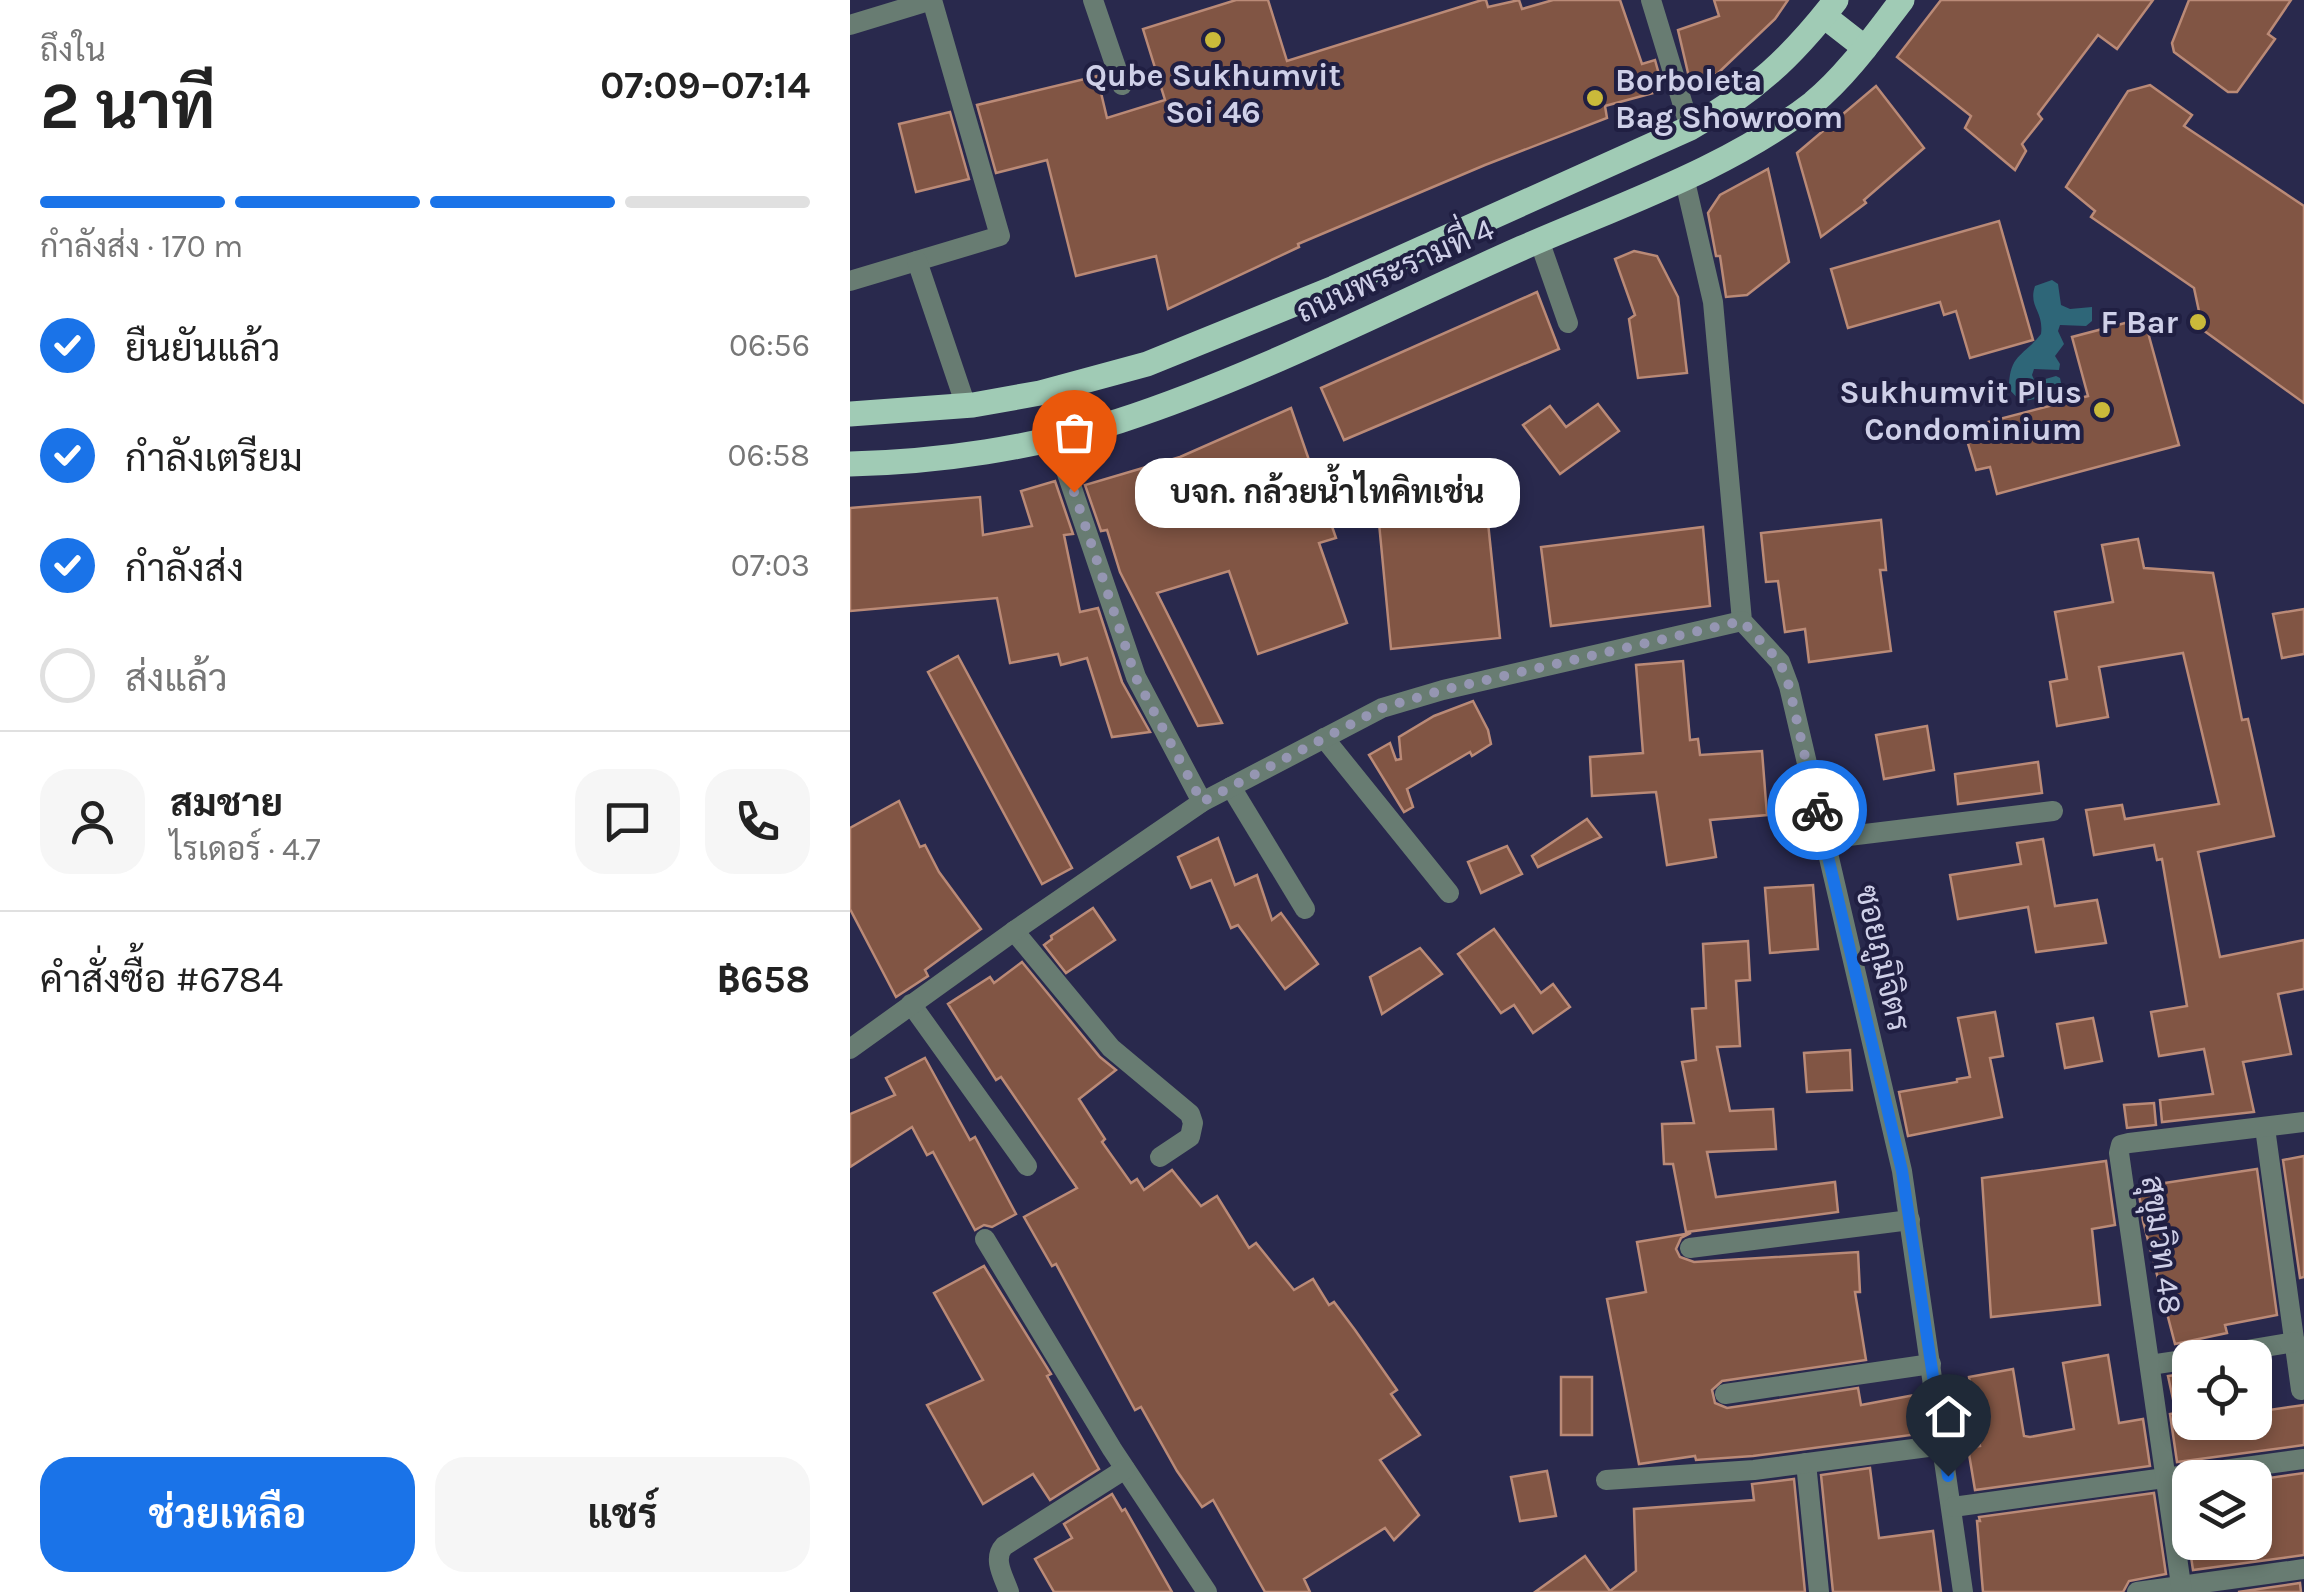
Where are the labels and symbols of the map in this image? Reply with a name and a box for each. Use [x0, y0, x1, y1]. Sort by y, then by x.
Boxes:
marker: Qube Sukhumvit Soi 46 [1202, 29, 1224, 51]
place label: Qube Sukhumvit Soi 46 [1085, 57, 1341, 131]
place label: Borboleta Bag Showroom [1615, 62, 1843, 136]
marker: Borboleta Bag Showroom [1584, 87, 1606, 109]
street label: ถนนพระรามที่ 4 [1287, 201, 1500, 331]
place label: F Bar [2100, 304, 2178, 341]
marker: F Bar [2187, 311, 2209, 333]
place label: Sukhumvit Plus Condominium [1839, 374, 2082, 448]
pin [1032, 390, 1117, 493]
marker: Sukhumvit Plus Condominium [2091, 399, 2113, 421]
callout: บจก. กล้วยน้ำไทคิทเช่น [1134, 457, 1519, 527]
courier [1767, 760, 1867, 860]
street label: ซอยภูมิจิตร [1845, 881, 1917, 1035]
street label: สุขุมวิท 48 [2130, 1173, 2190, 1317]
pin [1906, 1374, 1991, 1477]

